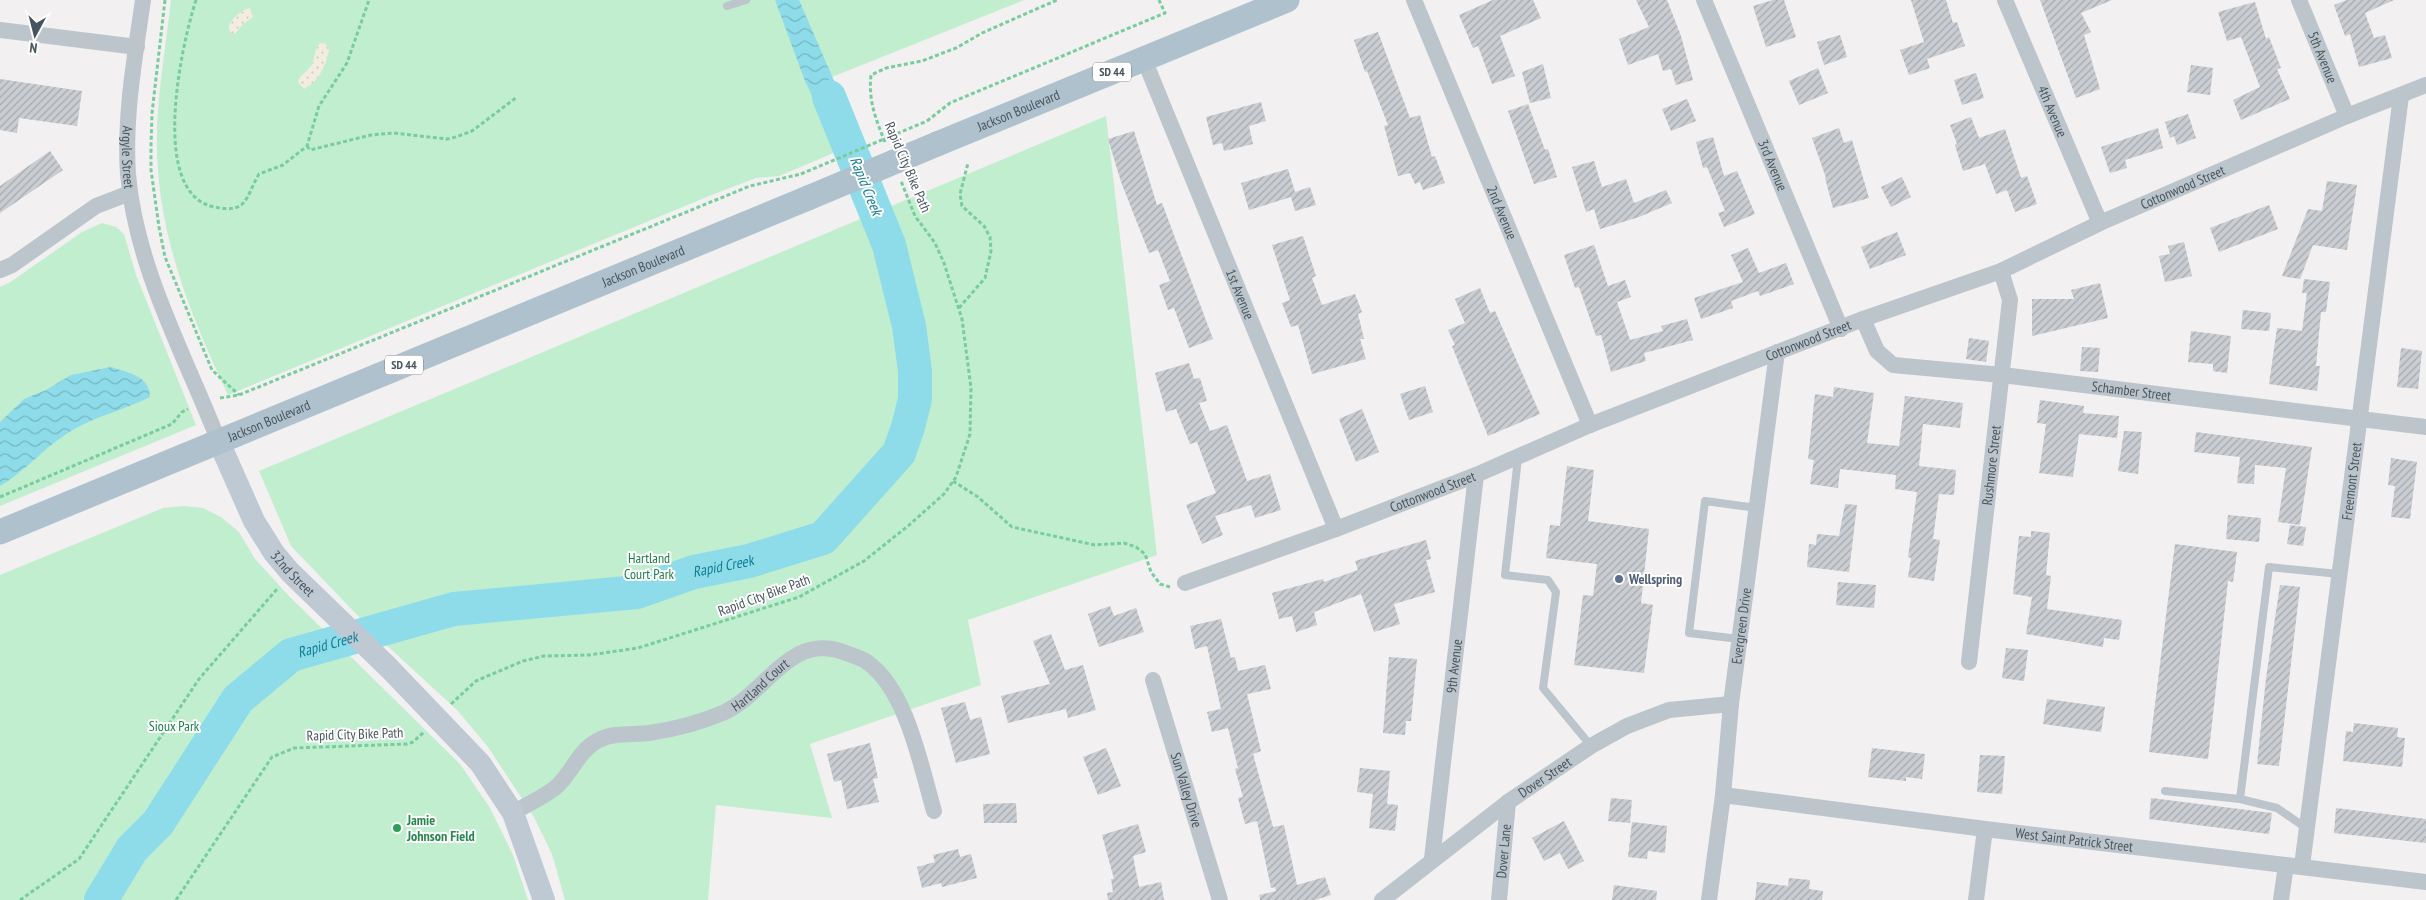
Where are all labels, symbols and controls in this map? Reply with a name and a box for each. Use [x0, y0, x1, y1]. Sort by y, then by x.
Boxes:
north arrow [10, 10, 60, 60]
street label: 5th Avenue [2304, 29, 2342, 86]
text: N [29, 39, 38, 57]
road number: SD 44 [1093, 62, 1131, 82]
street label: 4th Avenue [2033, 83, 2071, 140]
street label: Jackson Boulevard [973, 85, 1062, 136]
street label: Rapid City Bike Path [881, 119, 935, 215]
street label: Argyle Street [118, 125, 138, 190]
street label: 3rd Avenue [1754, 137, 1792, 194]
water label: Rapid Creek [846, 154, 888, 220]
street label: Cottonwood Street [2138, 161, 2228, 213]
street label: 2nd Avenue [1483, 183, 1521, 242]
street label: Jackson Boulevard [598, 241, 687, 292]
street label: 1st Avenue [1222, 266, 1258, 322]
street label: Cottonwood Street [1763, 315, 1854, 365]
road number: SD 44 [385, 356, 423, 374]
street label: Schamber Street [2091, 377, 2172, 405]
street label: Jackson Boulevard [224, 396, 313, 446]
street label: Rushmore Street [1978, 424, 2005, 506]
street label: Freemont Street [2338, 441, 2365, 521]
street label: Cottonwood Street [1387, 467, 1478, 516]
street label: 32nd Street [267, 547, 319, 600]
park label: Hartland Court Park [624, 549, 675, 583]
water label: Rapid Creek [691, 550, 758, 581]
street label: Rapid City Bike Path [715, 570, 813, 620]
place label: Wellspring [1628, 570, 1682, 588]
marker: Wellspring [1613, 573, 1625, 585]
street label: Evergreen Drive [1727, 586, 1755, 665]
water label: Rapid Creek [295, 626, 362, 662]
street label: 9th Avenue [1442, 638, 1466, 694]
street label: Hartland Court [728, 654, 793, 715]
park label: Sioux Park [149, 717, 200, 735]
street label: Rapid City Bike Path [306, 723, 404, 745]
street label: Sun Valley Drive [1167, 750, 1207, 830]
street label: Dover Street [1515, 753, 1575, 802]
place label: Jamie Johnson Field [406, 811, 475, 845]
marker: Jamie Johnson Field [391, 822, 403, 834]
street label: Dover Lane [1492, 823, 1515, 879]
street label: West Saint Patrick Street [2014, 824, 2134, 856]

